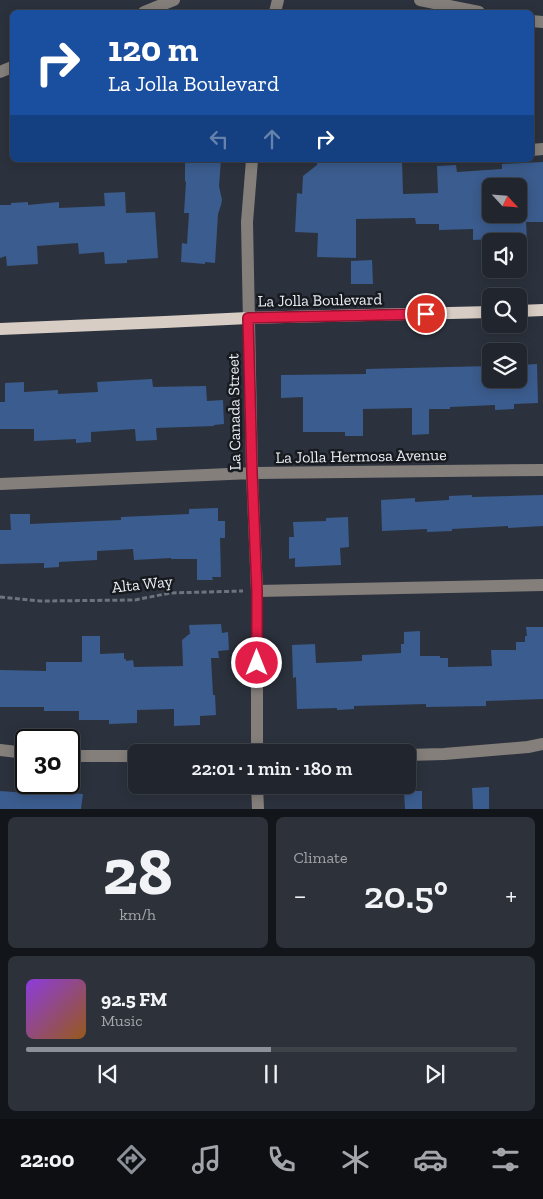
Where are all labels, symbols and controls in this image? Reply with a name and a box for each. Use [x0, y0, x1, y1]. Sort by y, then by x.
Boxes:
text: 120 m [108, 28, 198, 70]
icon: right [25, 30, 90, 95]
text: La Jolla Boulevard [108, 70, 279, 97]
icon: left [205, 125, 233, 153]
icon: ahead [258, 125, 286, 153]
icon: right [311, 125, 339, 153]
north arrow [482, 178, 528, 222]
map controls [482, 178, 527, 388]
button: sound [482, 233, 527, 278]
button: search [482, 288, 527, 333]
street label: La Jolla Boulevard [258, 289, 383, 311]
pin [405, 293, 447, 335]
icon: arrive [412, 300, 440, 328]
button: layers [482, 343, 527, 388]
street label: La Canada Street [223, 353, 245, 471]
street label: La Jolla Hermosa Avenue [275, 445, 447, 467]
street label: Alta Way [111, 571, 174, 597]
position arrow [230, 636, 282, 688]
speed limit sign: 30 [15, 729, 80, 794]
text: 22:01 · 1 min · 180 m [192, 757, 352, 780]
text: 28 [103, 833, 173, 911]
text: Climate [294, 848, 348, 867]
text: 20.5° [364, 872, 448, 918]
text: − [294, 879, 307, 912]
text: + [505, 879, 517, 912]
text: km/h [119, 905, 156, 924]
text: 92.5 FM [101, 988, 167, 1011]
text: Music [101, 1011, 143, 1030]
icon: previous [94, 1060, 122, 1088]
icon: pause [257, 1060, 285, 1088]
icon: next [421, 1060, 449, 1088]
icon: directions [114, 1142, 149, 1177]
icon: music [189, 1142, 224, 1177]
icon: phone [264, 1142, 299, 1177]
icon: climate [338, 1142, 373, 1177]
icon: car [413, 1142, 448, 1177]
icon: filters [488, 1142, 523, 1177]
text: 22:00 [20, 1146, 74, 1173]

